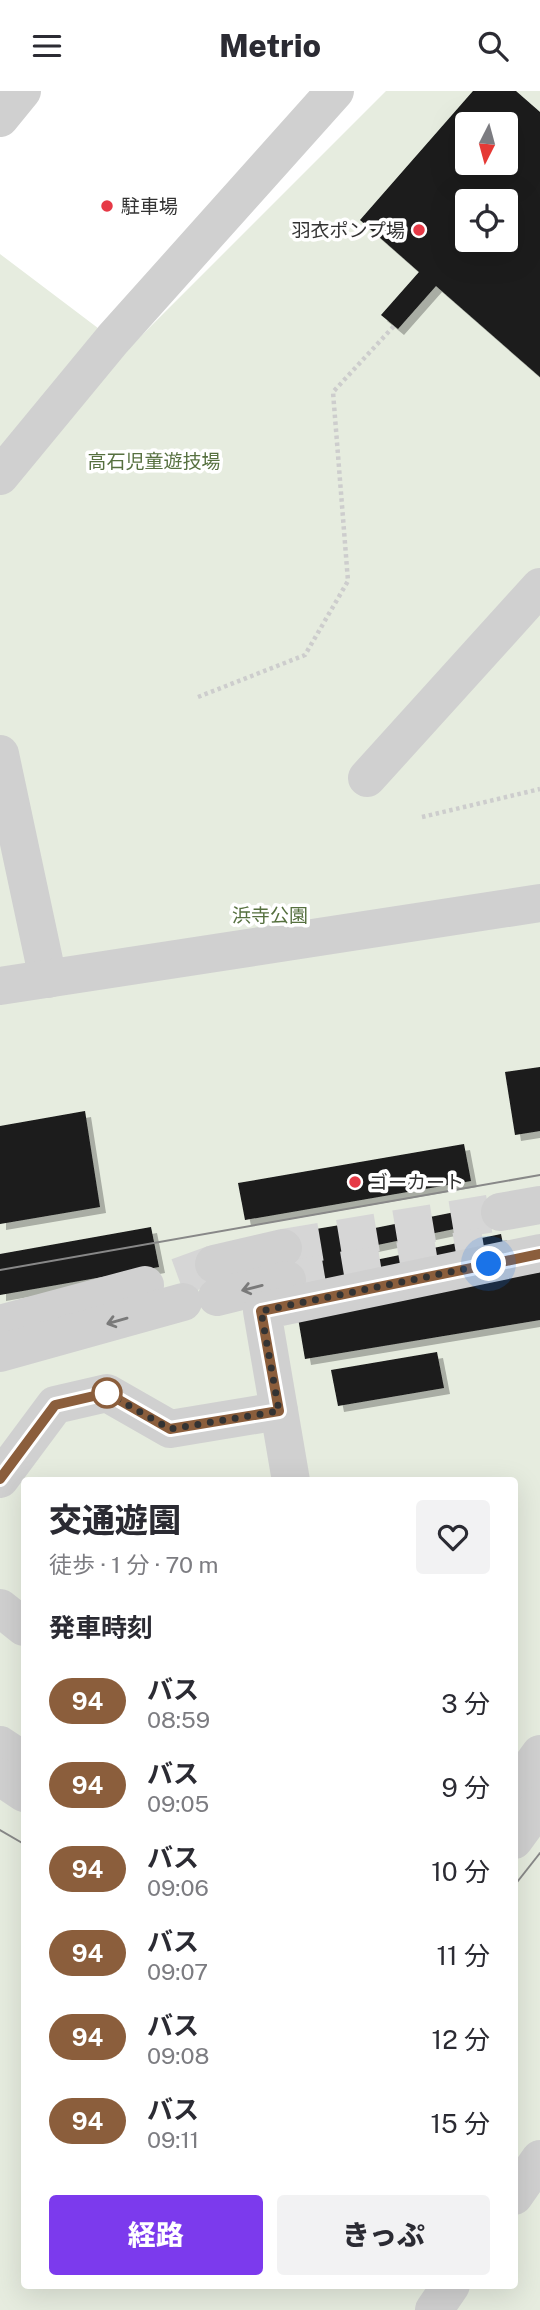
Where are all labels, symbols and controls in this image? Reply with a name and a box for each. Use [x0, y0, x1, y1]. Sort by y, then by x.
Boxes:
icon: menu [28, 27, 66, 65]
text: Metrio [219, 27, 321, 64]
icon: search [474, 27, 512, 65]
north arrow [455, 112, 518, 175]
map controls [455, 112, 518, 252]
button: locate [455, 189, 518, 252]
place label: 駐車場 [121, 195, 178, 217]
marker: 駐車場 [99, 198, 115, 214]
place label: 羽衣ポンプ場 [292, 219, 405, 241]
marker: 羽衣ポンプ場 [411, 222, 427, 238]
park label: 高石児童遊技場 [87, 450, 221, 472]
park label: 浜寺公園 [232, 904, 308, 926]
place label: ゴーカート [369, 1171, 464, 1193]
marker: ゴーカート [347, 1174, 363, 1190]
your location [471, 1246, 506, 1281]
one-way arrow [241, 1282, 264, 1295]
one-way arrow [106, 1315, 128, 1328]
unlabelled marker [92, 1378, 122, 1408]
button: heart [416, 1500, 490, 1574]
text: 交通遊園 [49, 1501, 181, 1539]
text: 徒歩 · 1 分 · 70 m [49, 1551, 218, 1578]
text: 発車時刻 [49, 1612, 153, 1643]
text: バス [147, 1674, 199, 1705]
text: 94 [72, 1687, 103, 1715]
text: 3 分 [441, 1688, 490, 1719]
text: 08:59 [147, 1706, 210, 1733]
text: バス [147, 1758, 199, 1789]
text: 94 [72, 1771, 103, 1799]
text: 9 分 [441, 1772, 490, 1803]
text: 09:05 [147, 1790, 209, 1817]
text: バス [147, 1842, 199, 1873]
text: 94 [72, 1855, 103, 1883]
text: 10 分 [431, 1856, 490, 1887]
text: 09:06 [147, 1874, 209, 1901]
text: バス [147, 1926, 199, 1957]
text: 94 [72, 1939, 103, 1967]
text: 11 分 [437, 1940, 490, 1971]
text: 09:07 [147, 1958, 208, 1985]
text: バス [147, 2010, 199, 2041]
text: 94 [72, 2023, 103, 2051]
text: 12 分 [432, 2024, 490, 2055]
text: 09:08 [147, 2042, 209, 2069]
text: バス [147, 2094, 199, 2125]
text: 94 [72, 2107, 103, 2135]
text: 15 分 [430, 2108, 490, 2139]
text: 09:11 [147, 2126, 199, 2153]
button: 経路 [49, 2195, 263, 2275]
button: きっぷ [277, 2195, 490, 2275]

